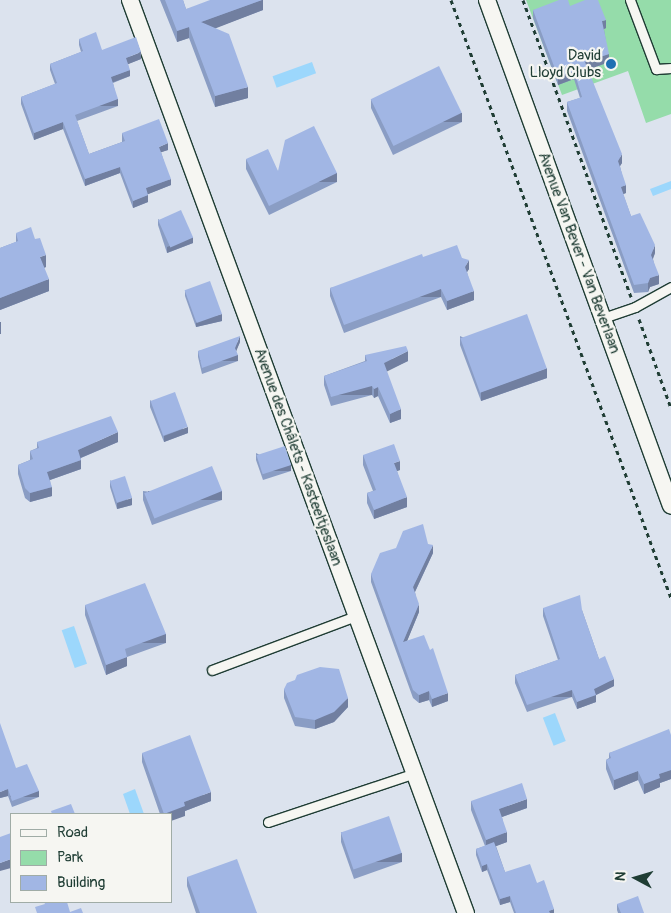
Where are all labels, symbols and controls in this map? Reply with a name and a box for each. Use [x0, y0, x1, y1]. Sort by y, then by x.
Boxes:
place label: David Lloyd Clubs [529, 46, 601, 81]
marker: David Lloyd Clubs [605, 58, 617, 70]
street label: Avenue Van Bever - Van Beverlaan [534, 150, 624, 356]
street label: Avenue des Châlets - Kasteeltjeslaan [250, 346, 346, 568]
legend [10, 813, 172, 903]
text: Road [57, 823, 88, 842]
text: Park [57, 848, 83, 867]
north arrow [611, 853, 661, 903]
text: N [612, 871, 630, 882]
text: Building [57, 873, 105, 892]

